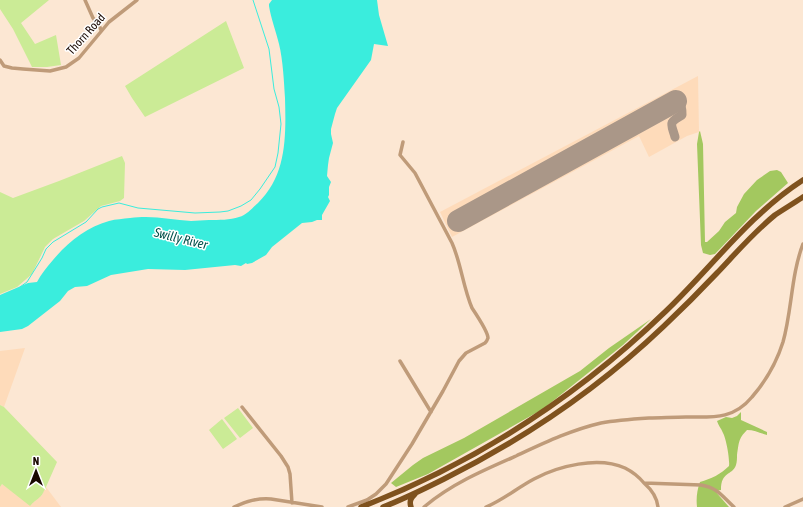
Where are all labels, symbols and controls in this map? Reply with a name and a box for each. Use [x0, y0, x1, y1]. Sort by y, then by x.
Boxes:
street label: Thorn Road [64, 11, 108, 57]
water label: Swilly River [152, 224, 210, 253]
north arrow [16, 451, 56, 491]
text: N [33, 455, 39, 467]

